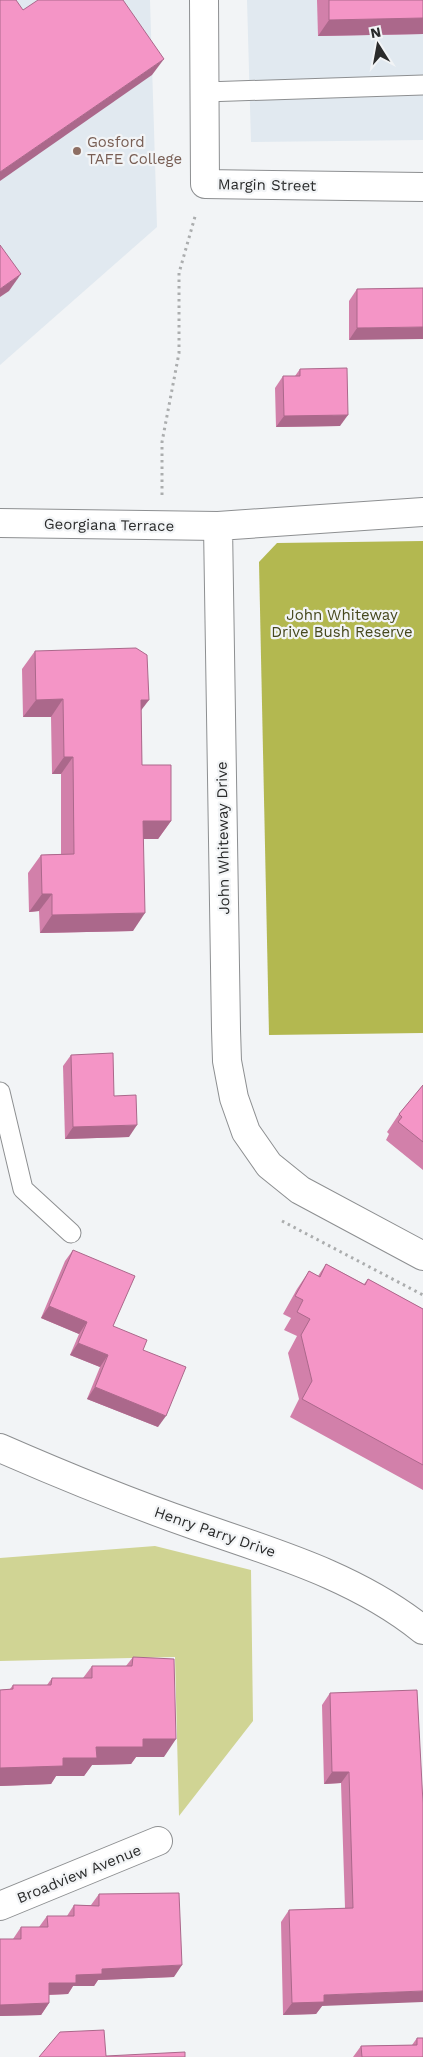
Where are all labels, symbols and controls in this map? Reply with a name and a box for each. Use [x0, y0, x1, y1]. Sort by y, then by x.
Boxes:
north arrow [353, 20, 403, 70]
text: N [369, 23, 382, 41]
place label: Gosford TAFE College [87, 133, 182, 168]
marker: Gosford TAFE College [71, 145, 83, 157]
street label: Margin Street [218, 175, 317, 195]
street label: Georgiana Terrace [44, 515, 174, 535]
park label: John Whiteway Drive Bush Reserve [271, 606, 413, 641]
street label: John Whiteway Drive [213, 761, 233, 915]
street label: Henry Parry Drive [152, 1503, 278, 1561]
street label: Broadview Avenue [14, 1841, 144, 1907]

